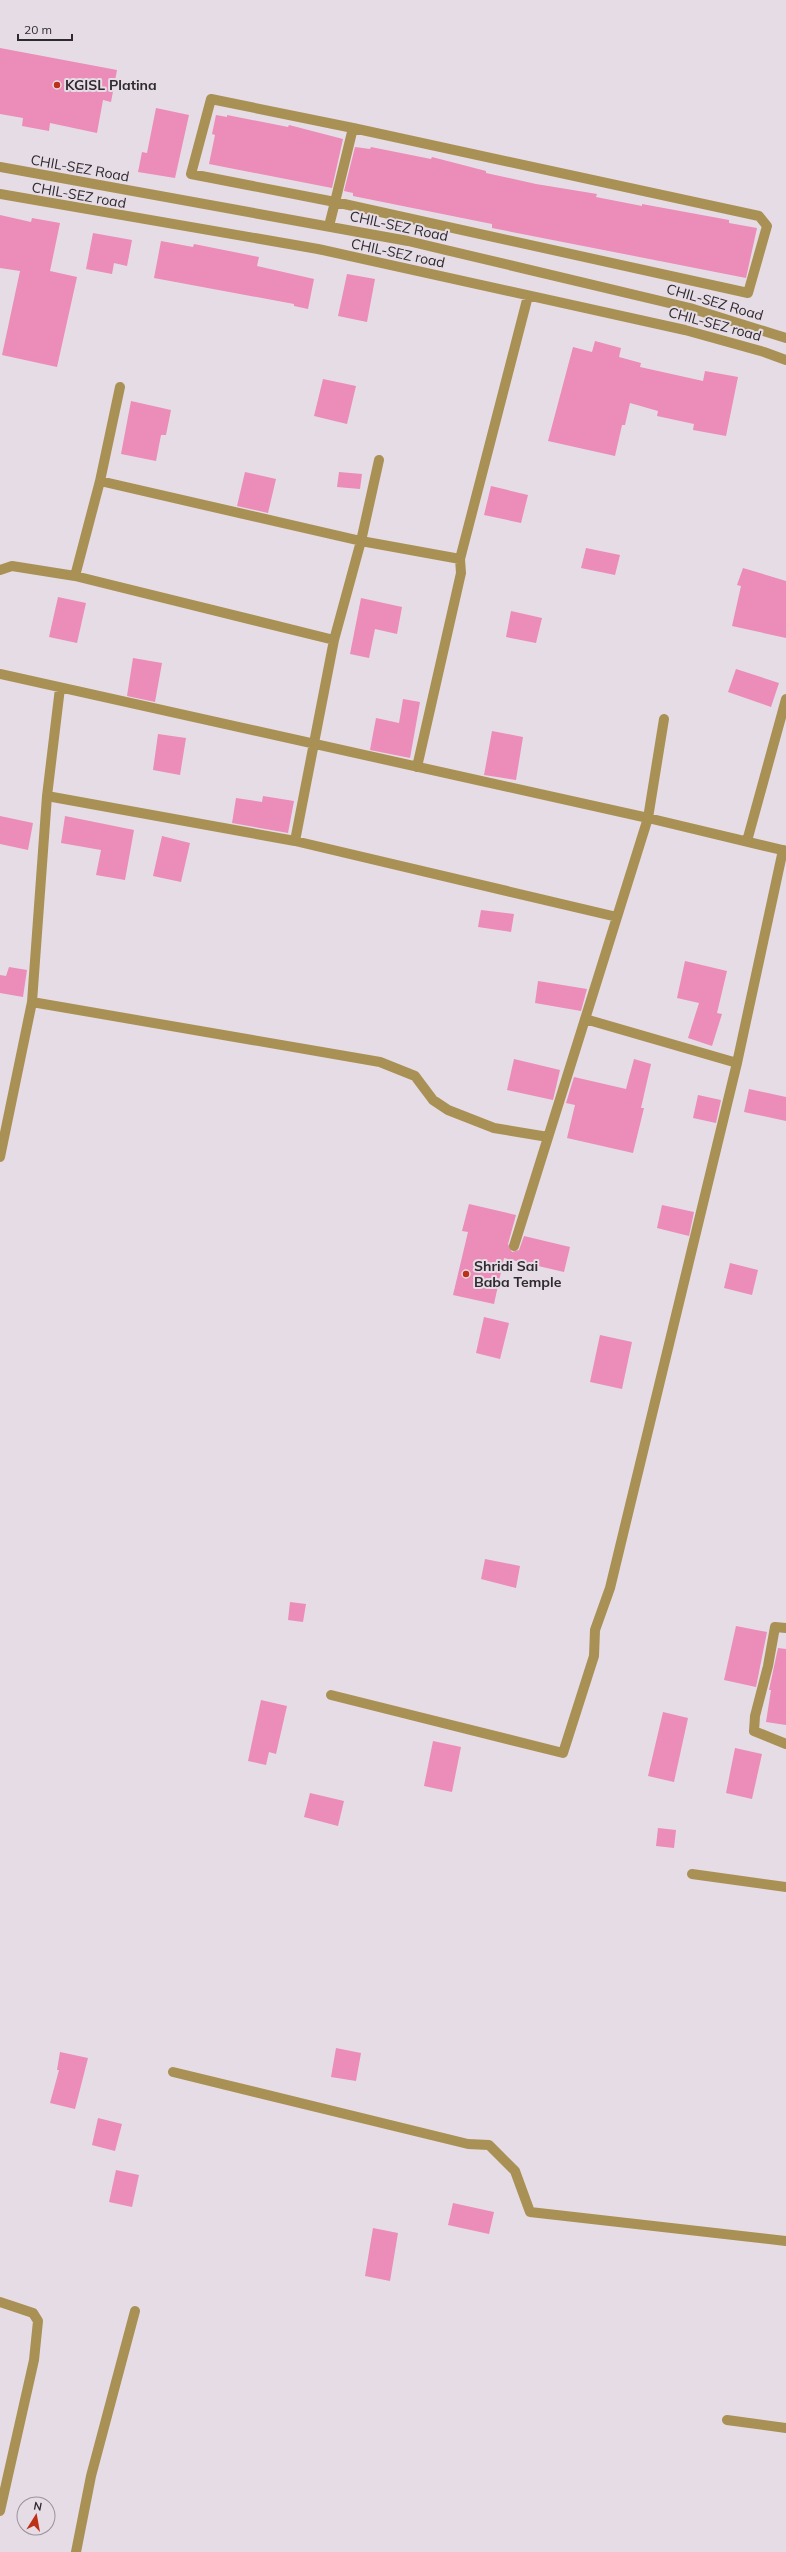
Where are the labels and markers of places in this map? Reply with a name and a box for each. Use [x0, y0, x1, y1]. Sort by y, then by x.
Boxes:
place label: KGISL Platina [65, 76, 157, 94]
marker: KGISL Platina [52, 80, 62, 90]
place label: Shridi Sai Baba Temple [474, 1257, 562, 1291]
marker: Shridi Sai Baba Temple [461, 1269, 471, 1279]

